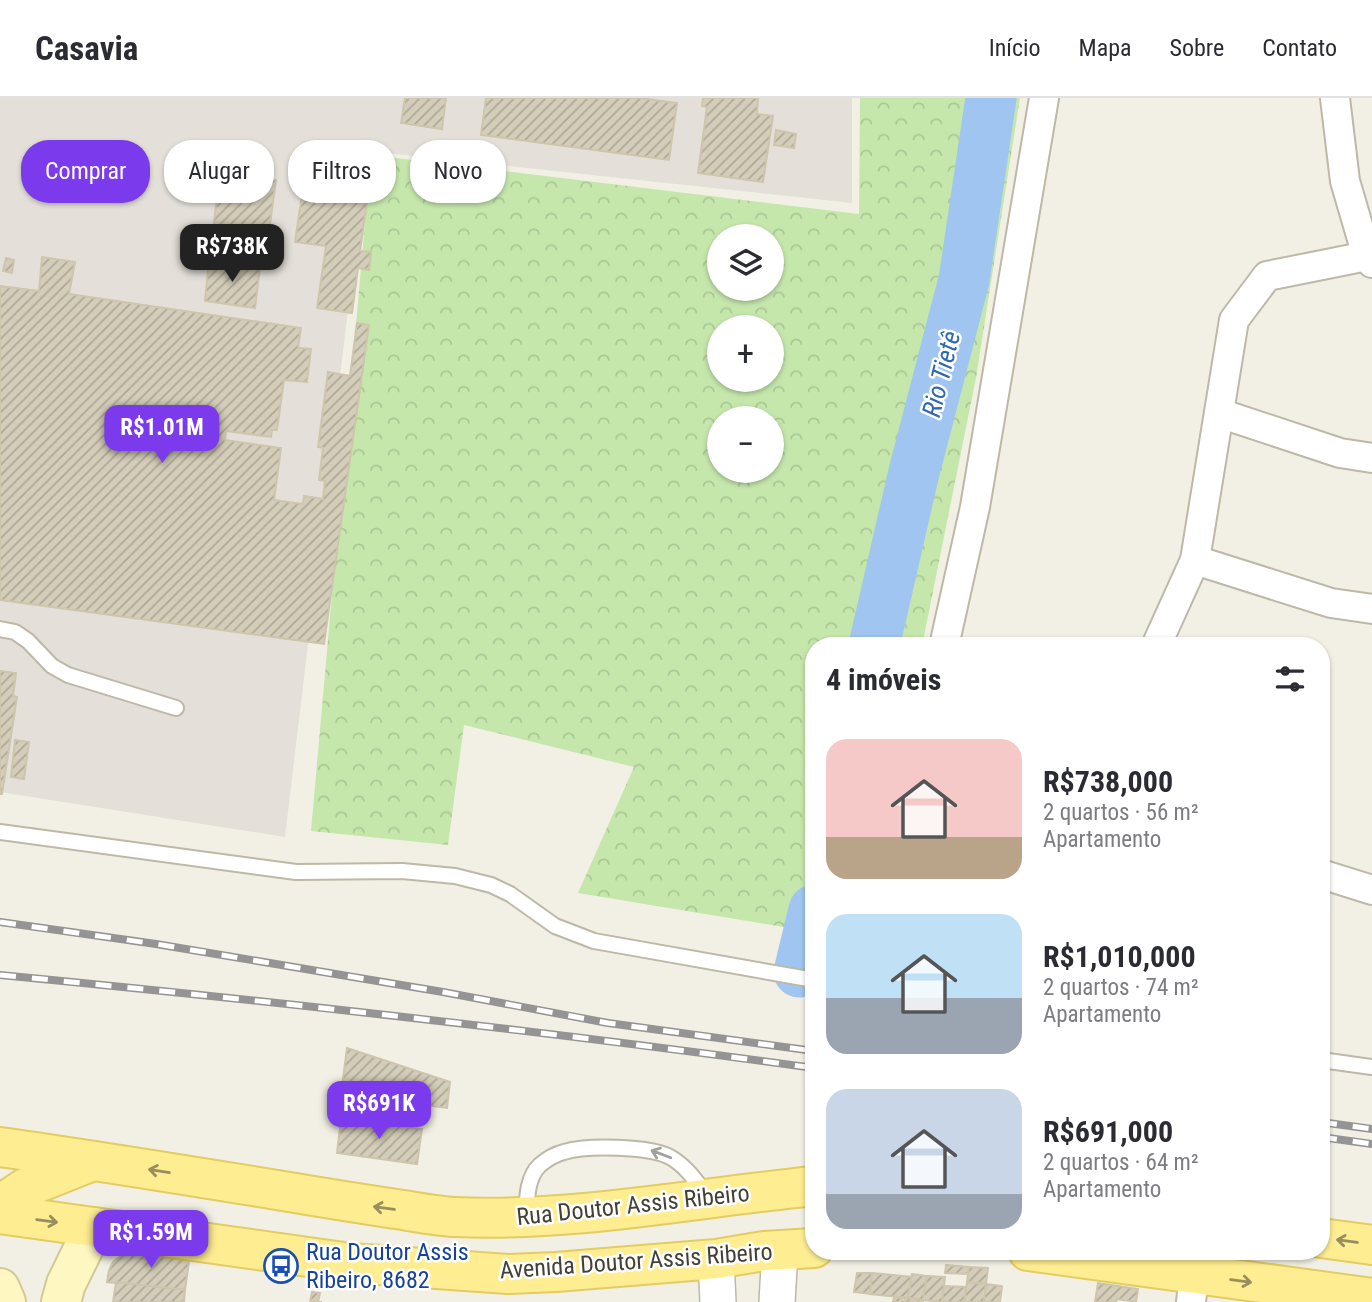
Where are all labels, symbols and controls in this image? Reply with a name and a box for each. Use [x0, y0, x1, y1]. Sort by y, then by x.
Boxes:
text: Casavia [35, 29, 138, 68]
text: Início [989, 34, 1041, 62]
text: Mapa [1079, 34, 1132, 62]
text: Sobre [1170, 34, 1224, 62]
text: Contato [1262, 34, 1337, 62]
chip: Comprar [21, 140, 150, 203]
chip: Alugar [164, 140, 274, 203]
chip: Filtros [288, 140, 396, 203]
chip: Novo [410, 140, 506, 203]
map controls [707, 224, 784, 483]
button: layers [707, 224, 784, 301]
pin: R$738K [175, 225, 289, 284]
text: R$738K [196, 233, 268, 260]
button: + [707, 315, 784, 392]
water label: Rio Tietê [916, 328, 966, 420]
pin: R$1.01M [97, 406, 227, 465]
button: − [707, 406, 784, 483]
text: R$1.01M [120, 414, 204, 441]
icon: filters [1271, 660, 1309, 698]
text: 4 imóveis [826, 662, 941, 697]
text: R$738,000 [1043, 764, 1173, 799]
icon: home [882, 767, 966, 851]
text: 2 quartos · 56 m² [1043, 799, 1199, 826]
text: Apartamento [1043, 826, 1161, 853]
text: R$1,010,000 [1043, 939, 1196, 974]
icon: home [882, 942, 966, 1026]
text: 2 quartos · 74 m² [1043, 974, 1199, 1001]
text: Apartamento [1043, 1001, 1161, 1028]
pin: R$691K [322, 1082, 436, 1141]
text: R$691K [343, 1090, 415, 1117]
text: R$691,000 [1043, 1114, 1173, 1149]
icon: home [882, 1117, 966, 1201]
one-way arrow [650, 1147, 672, 1160]
text: 2 quartos · 64 m² [1043, 1149, 1199, 1176]
one-way arrow [149, 1164, 171, 1177]
text: Apartamento [1043, 1176, 1161, 1203]
street label: Rua Doutor Assis Ribeiro [515, 1179, 751, 1231]
one-way arrow [373, 1201, 396, 1214]
pin: R$1.59M [86, 1210, 216, 1270]
one-way arrow [35, 1214, 58, 1227]
text: R$1.59M [109, 1219, 193, 1246]
one-way arrow [1336, 1234, 1358, 1247]
street label: Avenida Doutor Assis Ribeiro [499, 1237, 773, 1285]
place label: Rua Doutor Assis Ribeiro, 8682 [306, 1238, 469, 1294]
bus stop icon: Rua Doutor Assis Ribeiro, 8682 [262, 1247, 300, 1285]
one-way arrow [1230, 1275, 1252, 1288]

